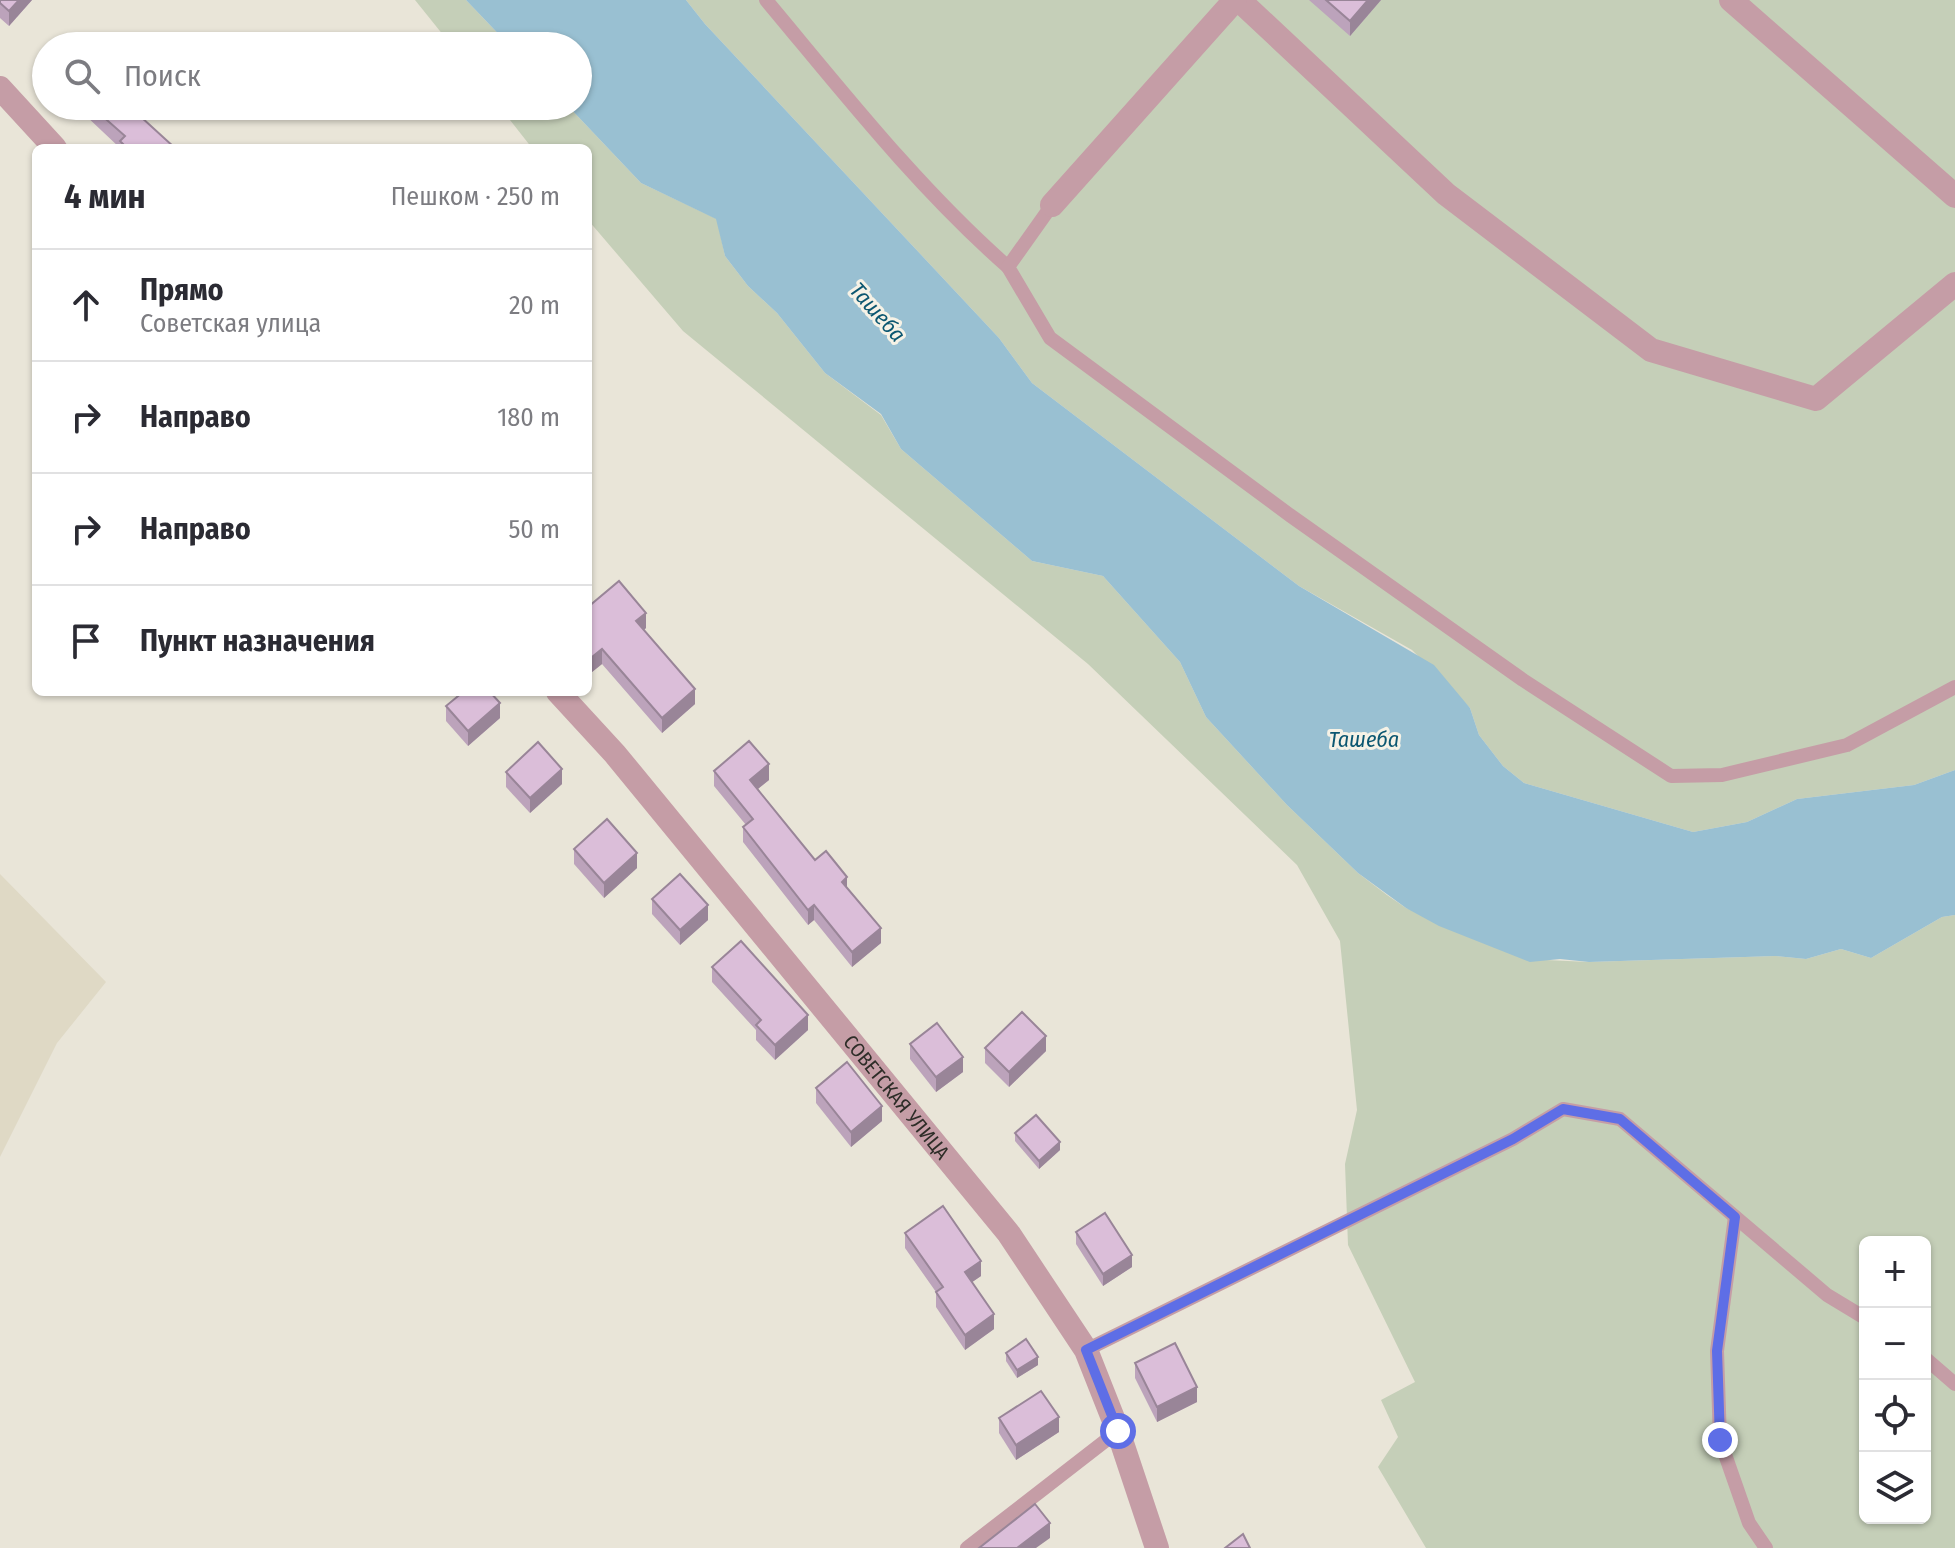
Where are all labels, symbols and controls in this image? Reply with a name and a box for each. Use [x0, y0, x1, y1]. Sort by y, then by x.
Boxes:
search box [32, 32, 592, 120]
icon: search [60, 54, 104, 98]
text: Поиск [124, 58, 201, 94]
text: 4 мин [64, 176, 146, 217]
text: Пешком · 250 m [391, 181, 560, 212]
text: Прямо [140, 272, 224, 308]
water label: Ташеба [844, 277, 911, 348]
icon: ahead [64, 283, 108, 327]
text: 20 m [509, 290, 560, 321]
text: Советская улица [140, 308, 321, 339]
icon: right [64, 395, 108, 439]
text: Направо [140, 399, 251, 435]
text: 180 m [497, 402, 560, 433]
icon: right [64, 507, 108, 551]
text: Направо [140, 511, 251, 547]
text: 50 m [508, 514, 560, 545]
icon: arrive [64, 619, 108, 663]
text: Пункт назначения [140, 623, 375, 659]
water label: Ташеба [1329, 726, 1399, 753]
street label: СОВЕТСКАЯ УЛИЦА [838, 1030, 955, 1165]
map controls [1859, 1236, 1931, 1524]
button: + [1859, 1236, 1931, 1308]
button: − [1859, 1308, 1931, 1380]
button: locate [1859, 1380, 1931, 1452]
route start [1100, 1413, 1136, 1449]
route end [1702, 1422, 1738, 1458]
button: layers [1859, 1452, 1931, 1524]

